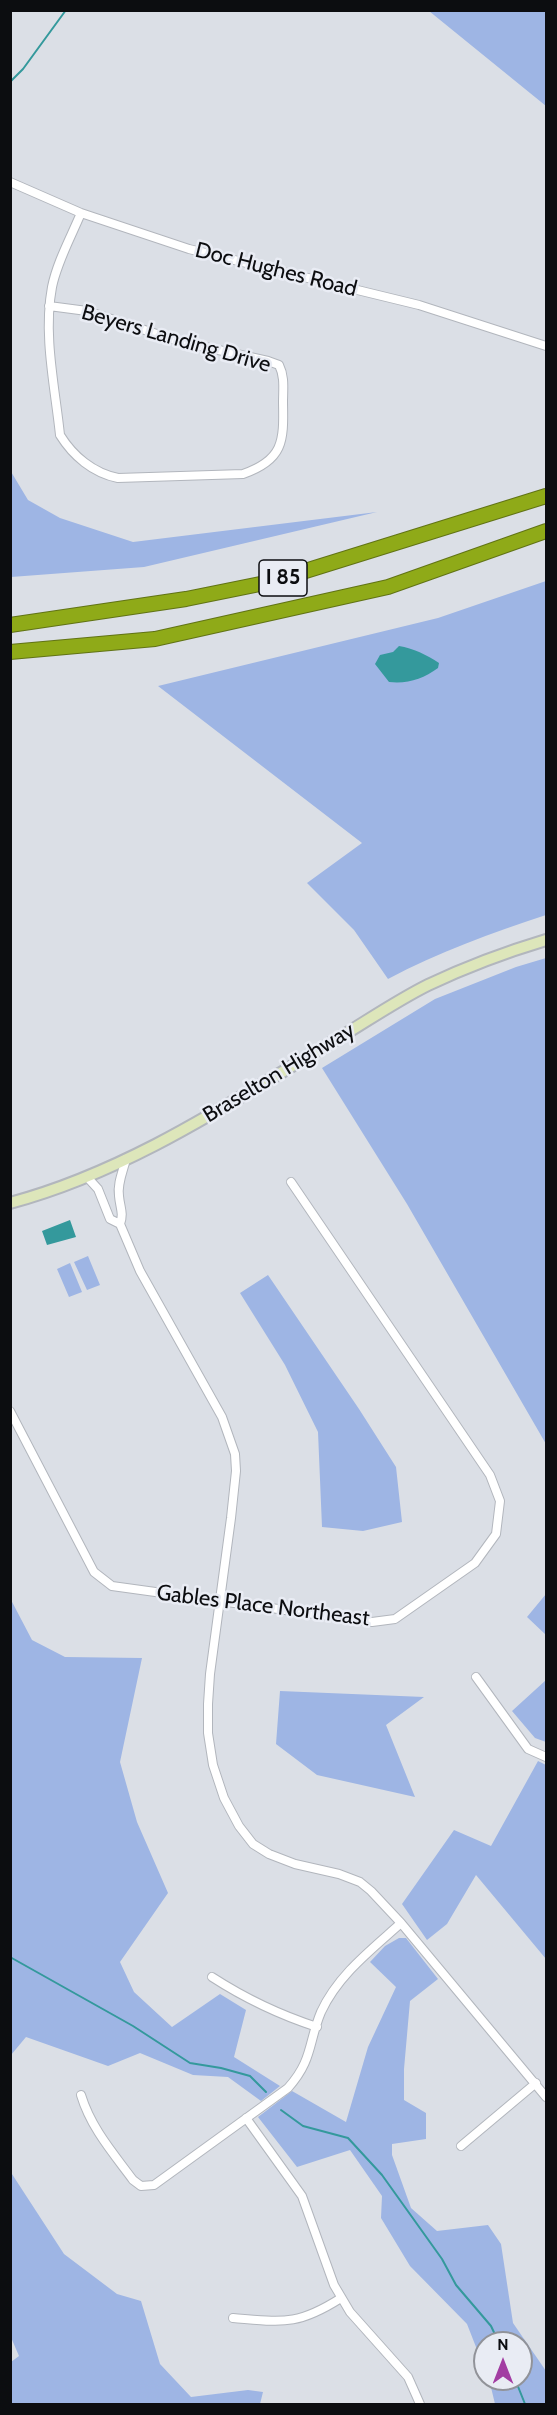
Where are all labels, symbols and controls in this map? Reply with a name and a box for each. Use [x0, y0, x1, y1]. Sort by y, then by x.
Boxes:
street label: Doc Hughes Road [192, 237, 360, 303]
street label: Beyers Landing Drive [78, 299, 274, 379]
road number: I 85 [259, 560, 307, 596]
street label: Braselton Highway [198, 1017, 360, 1129]
street label: Gables Place Northeast [155, 1580, 371, 1632]
north arrow [473, 2331, 533, 2391]
text: N [497, 2335, 509, 2354]

